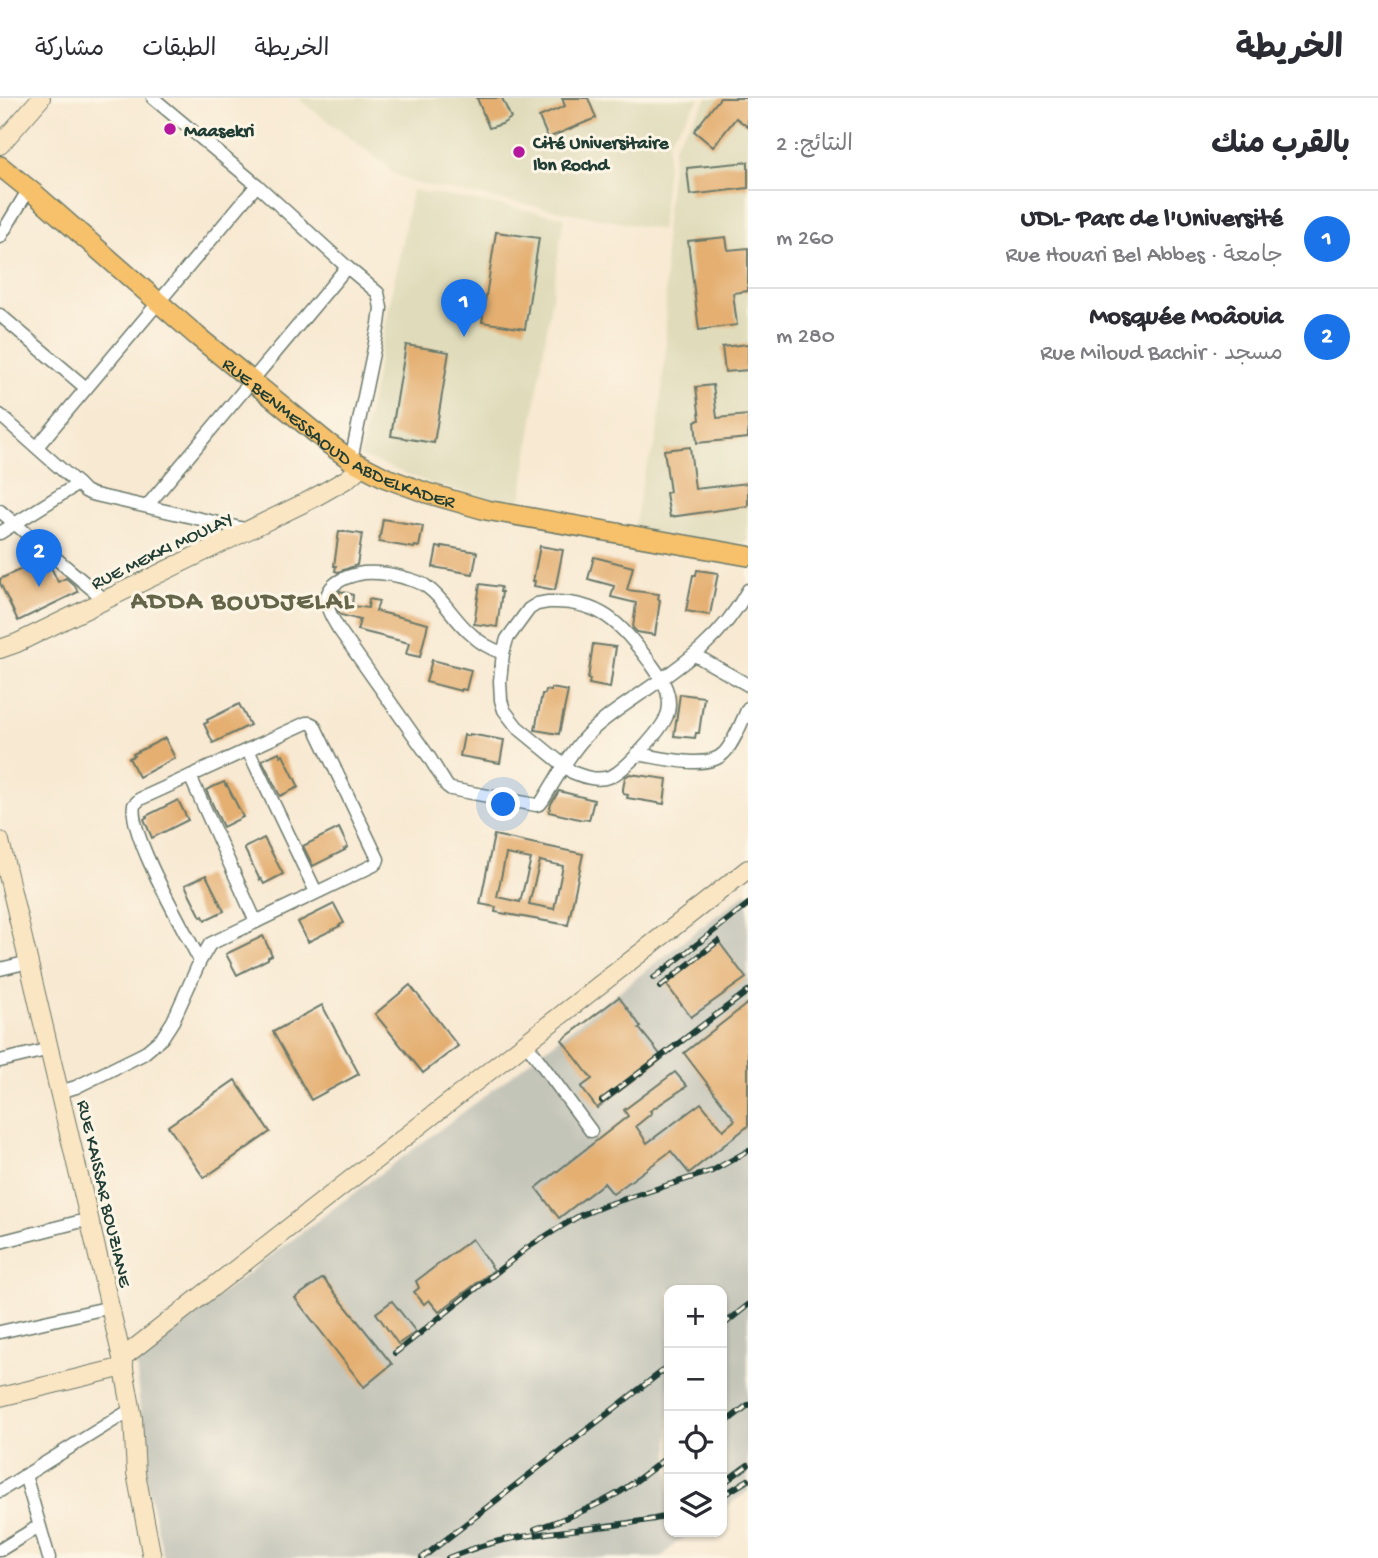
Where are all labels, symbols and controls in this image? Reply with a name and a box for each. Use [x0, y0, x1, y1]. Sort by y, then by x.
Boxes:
text: الخريطة [1236, 32, 1343, 70]
text: مشاركة [35, 36, 104, 65]
text: الطبقات [142, 36, 217, 65]
text: الخريطة [255, 36, 329, 65]
marker: Maasekri [162, 121, 178, 137]
place label: Maasekri [184, 121, 254, 144]
text: بالقرب منك [1211, 129, 1350, 164]
text: النتائج: 2 [776, 132, 853, 159]
place label: Cité Universitaire Ibn Rochd [532, 133, 670, 178]
marker: Cité Universitaire Ibn Rochd [511, 144, 527, 160]
text: UDL- Parc de l'Université [1021, 205, 1283, 236]
text: 260 m [776, 226, 834, 253]
text: 1 [1322, 226, 1332, 253]
text: جامعة · Rue Houari Bel Abbes [1005, 243, 1283, 270]
pin: 1 [441, 279, 487, 337]
text: Mosquée Moâouia [1089, 303, 1283, 334]
text: 280 m [776, 324, 835, 351]
text: 2 [1321, 324, 1333, 351]
text: مسجد · Rue Miloud Bachir [1040, 341, 1283, 368]
street label: RUE BENMESSAOUD ABDELKADER [217, 354, 458, 516]
street label: RUE MEKKI MOULAY [88, 508, 237, 596]
pin: 2 [16, 529, 62, 587]
district label: ADDA BOUDJELAL [130, 588, 355, 619]
your location [486, 787, 520, 821]
street label: RUE KAISSAR BOUZIANE [70, 1098, 136, 1291]
map controls [664, 1285, 727, 1537]
button: + [664, 1285, 727, 1348]
button: − [664, 1348, 727, 1411]
button: locate [664, 1411, 727, 1474]
button: layers [664, 1474, 727, 1537]

